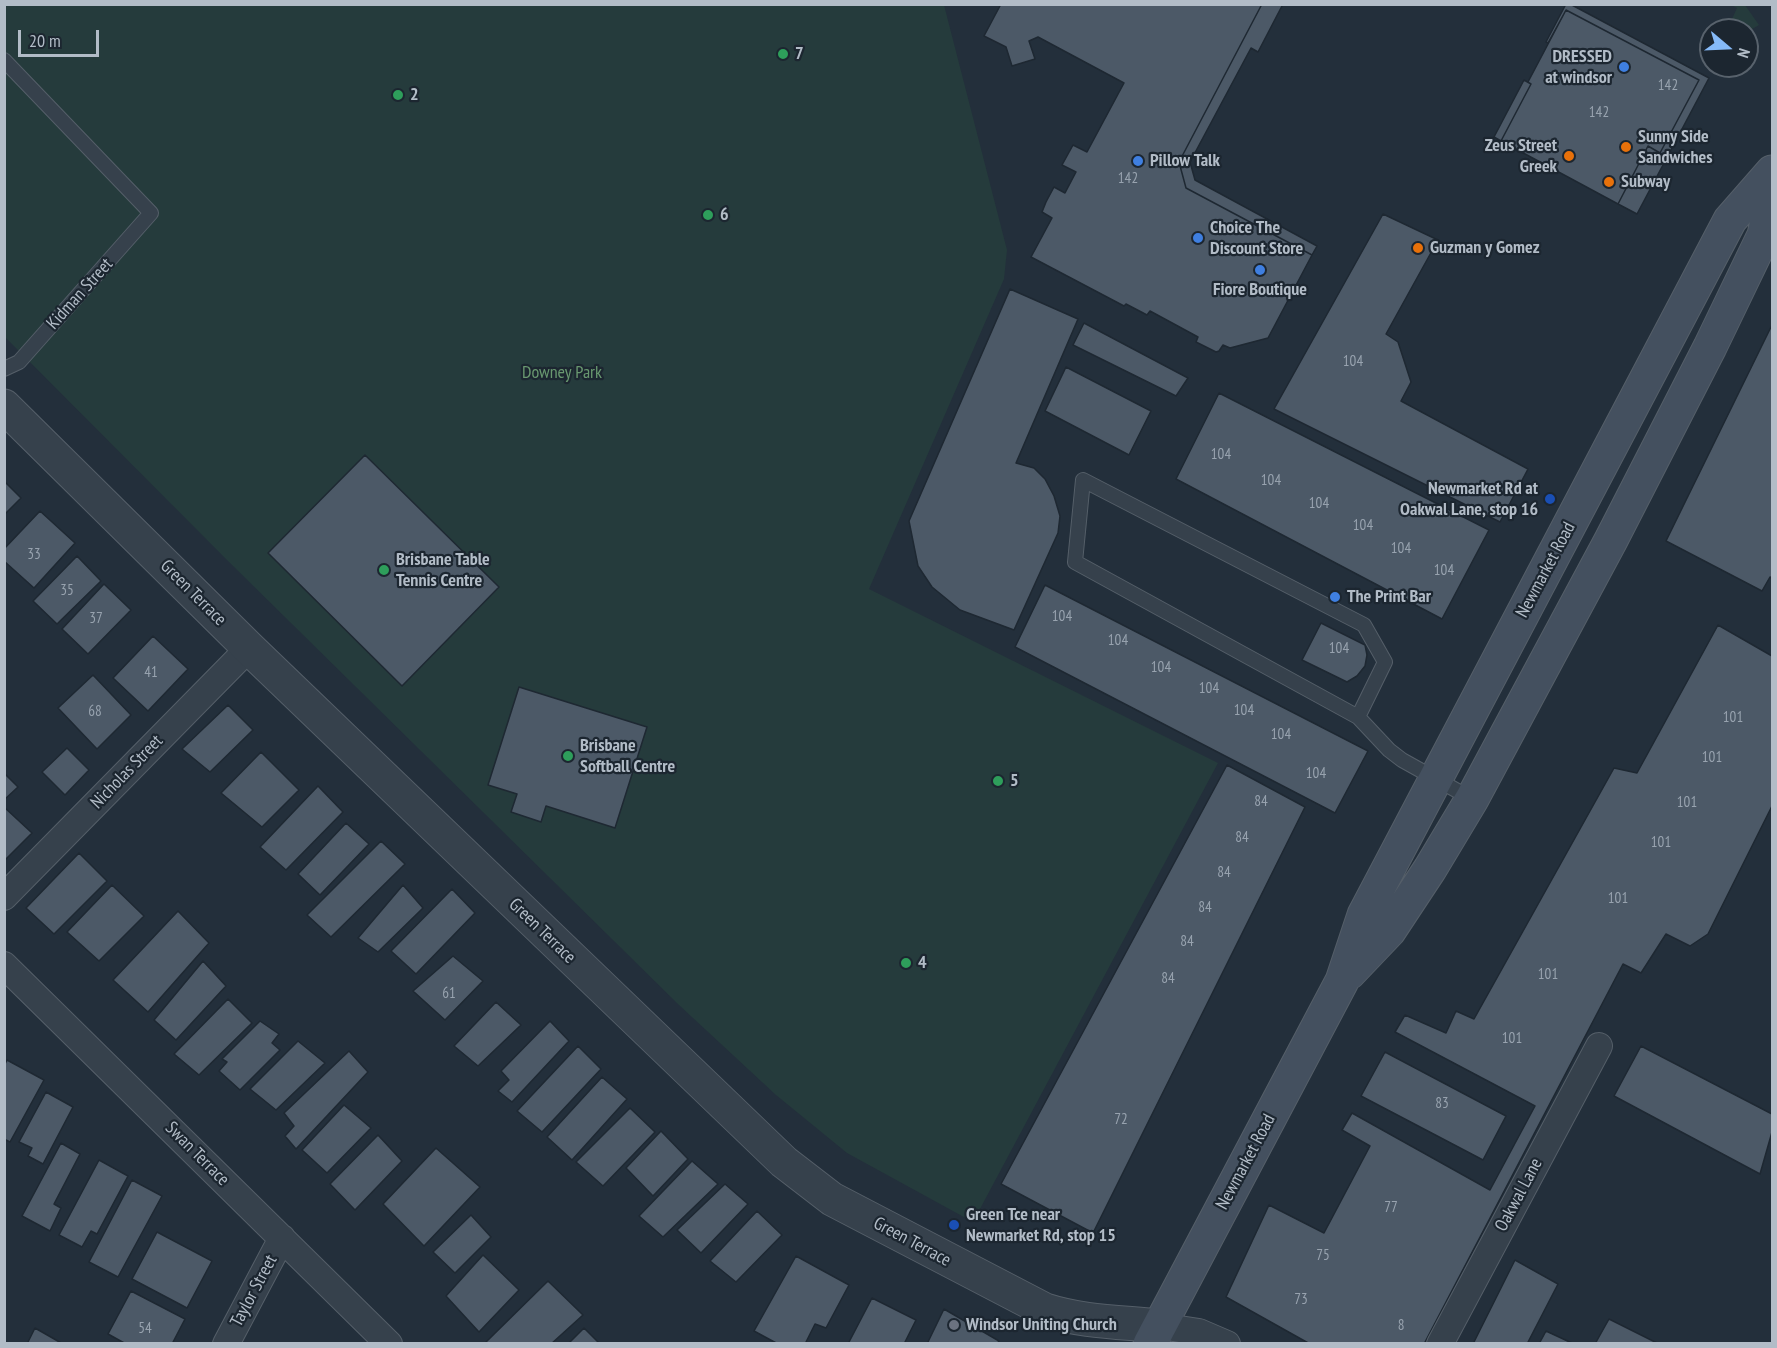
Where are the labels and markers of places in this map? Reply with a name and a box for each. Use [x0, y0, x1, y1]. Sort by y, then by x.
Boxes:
place label: 7 [795, 43, 804, 65]
place label: DRESSED at windsor [1545, 46, 1612, 88]
marker: 7 [776, 47, 790, 61]
marker: DRESSED at windsor [1617, 60, 1631, 74]
place label: 2 [410, 84, 419, 106]
marker: 2 [391, 88, 405, 102]
place label: Sunny Side Sandwiches [1638, 126, 1713, 168]
place label: Zeus Street Greek [1485, 135, 1557, 178]
marker: Sunny Side Sandwiches [1619, 140, 1633, 154]
marker: Zeus Street Greek [1562, 149, 1576, 163]
place label: Pillow Talk [1150, 150, 1220, 172]
marker: Pillow Talk [1131, 154, 1145, 168]
place label: Subway [1621, 171, 1670, 193]
marker: Subway [1602, 175, 1616, 189]
place label: 6 [720, 204, 729, 226]
marker: 6 [701, 208, 715, 222]
place label: Choice The Discount Store [1210, 217, 1303, 260]
marker: Choice The Discount Store [1191, 231, 1205, 245]
place label: Guzman y Gomez [1430, 237, 1539, 259]
marker: Guzman y Gomez [1411, 241, 1425, 255]
marker: Fiore Boutique [1253, 263, 1267, 277]
place label: Fiore Boutique [1213, 279, 1307, 301]
place label: Newmarket Rd at Oakwal Lane, stop 16 [1400, 478, 1538, 520]
marker: Newmarket Rd at Oakwal Lane, stop 16 [1543, 492, 1557, 506]
place label: Brisbane Table Tennis Centre [396, 549, 490, 592]
marker: Brisbane Table Tennis Centre [377, 563, 391, 577]
place label: The Print Bar [1347, 586, 1431, 608]
marker: The Print Bar [1328, 590, 1342, 604]
place label: Brisbane Softball Centre [580, 735, 675, 777]
marker: Brisbane Softball Centre [561, 749, 575, 763]
place label: 5 [1010, 770, 1019, 792]
marker: 5 [991, 774, 1005, 788]
place label: 4 [918, 952, 927, 974]
marker: 4 [899, 956, 913, 970]
place label: Green Tce near Newmarket Rd, stop 15 [966, 1204, 1116, 1246]
marker: Green Tce near Newmarket Rd, stop 15 [947, 1218, 961, 1232]
place label: Windsor Uniting Church [966, 1314, 1117, 1336]
marker: Windsor Uniting Church [947, 1318, 961, 1332]

